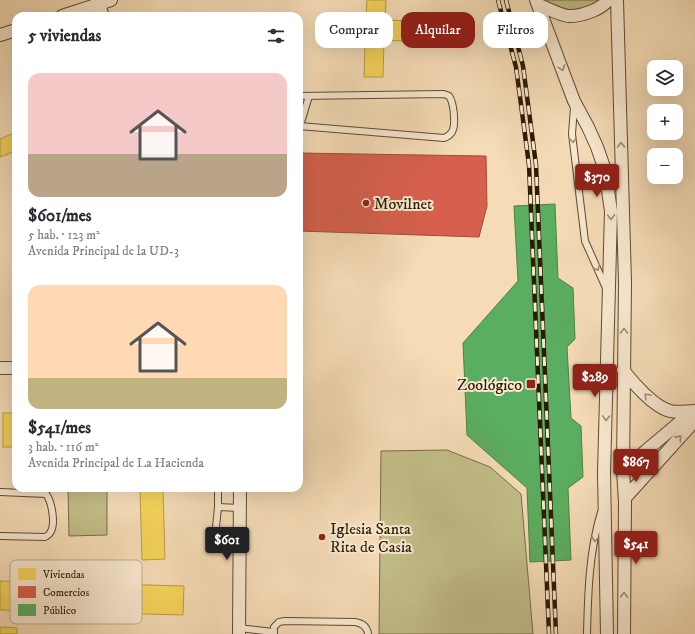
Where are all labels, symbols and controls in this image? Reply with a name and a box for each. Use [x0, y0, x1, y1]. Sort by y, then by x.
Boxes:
chip: Comprar [315, 12, 393, 48]
chip: Alquilar [401, 12, 475, 48]
chip: Filtros [483, 12, 548, 48]
text: 5 viviendas [28, 25, 101, 47]
icon: filters [265, 25, 287, 47]
map controls [647, 60, 683, 184]
button: layers [647, 60, 683, 96]
one-way arrow [557, 64, 565, 71]
icon: home [122, 99, 194, 171]
button: + [647, 104, 683, 140]
one-way arrow [568, 137, 577, 143]
one-way arrow [617, 142, 625, 148]
button: − [647, 148, 683, 184]
pin: $370 [573, 164, 621, 198]
text: $370 [584, 169, 610, 185]
place label: Movilnet [374, 194, 432, 214]
marker: Movilnet [361, 198, 371, 208]
text: $601/mes [28, 205, 92, 227]
one-way arrow [607, 214, 615, 220]
text: 5 hab. · 123 m² [28, 227, 100, 243]
text: Avenida Principal de la UD-3 [28, 243, 179, 259]
one-way arrow [592, 264, 600, 272]
icon: home [122, 311, 194, 383]
one-way arrow [620, 328, 628, 334]
pin: $289 [571, 364, 619, 398]
text: $289 [582, 369, 608, 385]
place label: Zoológico [457, 375, 522, 395]
marker: Zoológico [525, 378, 537, 390]
one-way arrow [644, 393, 652, 401]
one-way arrow [602, 415, 610, 421]
text: $541/mes [28, 417, 91, 439]
one-way arrow [674, 435, 681, 442]
text: 3 hab. · 116 m² [28, 439, 98, 455]
pin: $867 [612, 449, 660, 483]
text: $867 [622, 454, 650, 470]
text: Avenida Principal de La Hacienda [28, 455, 204, 471]
place label: Iglesia Santa Rita de Casia [330, 519, 412, 557]
pin: $601 [203, 527, 251, 561]
pin: $541 [612, 531, 660, 565]
text: $601 [214, 532, 240, 548]
marker: Iglesia Santa Rita de Casia [317, 532, 327, 542]
one-way arrow [591, 536, 600, 542]
text: $541 [623, 536, 649, 552]
legend [10, 560, 142, 624]
text: Viviendas [42, 568, 85, 582]
text: Comercios [43, 586, 89, 600]
one-way arrow [620, 592, 628, 598]
text: Público [43, 604, 76, 618]

